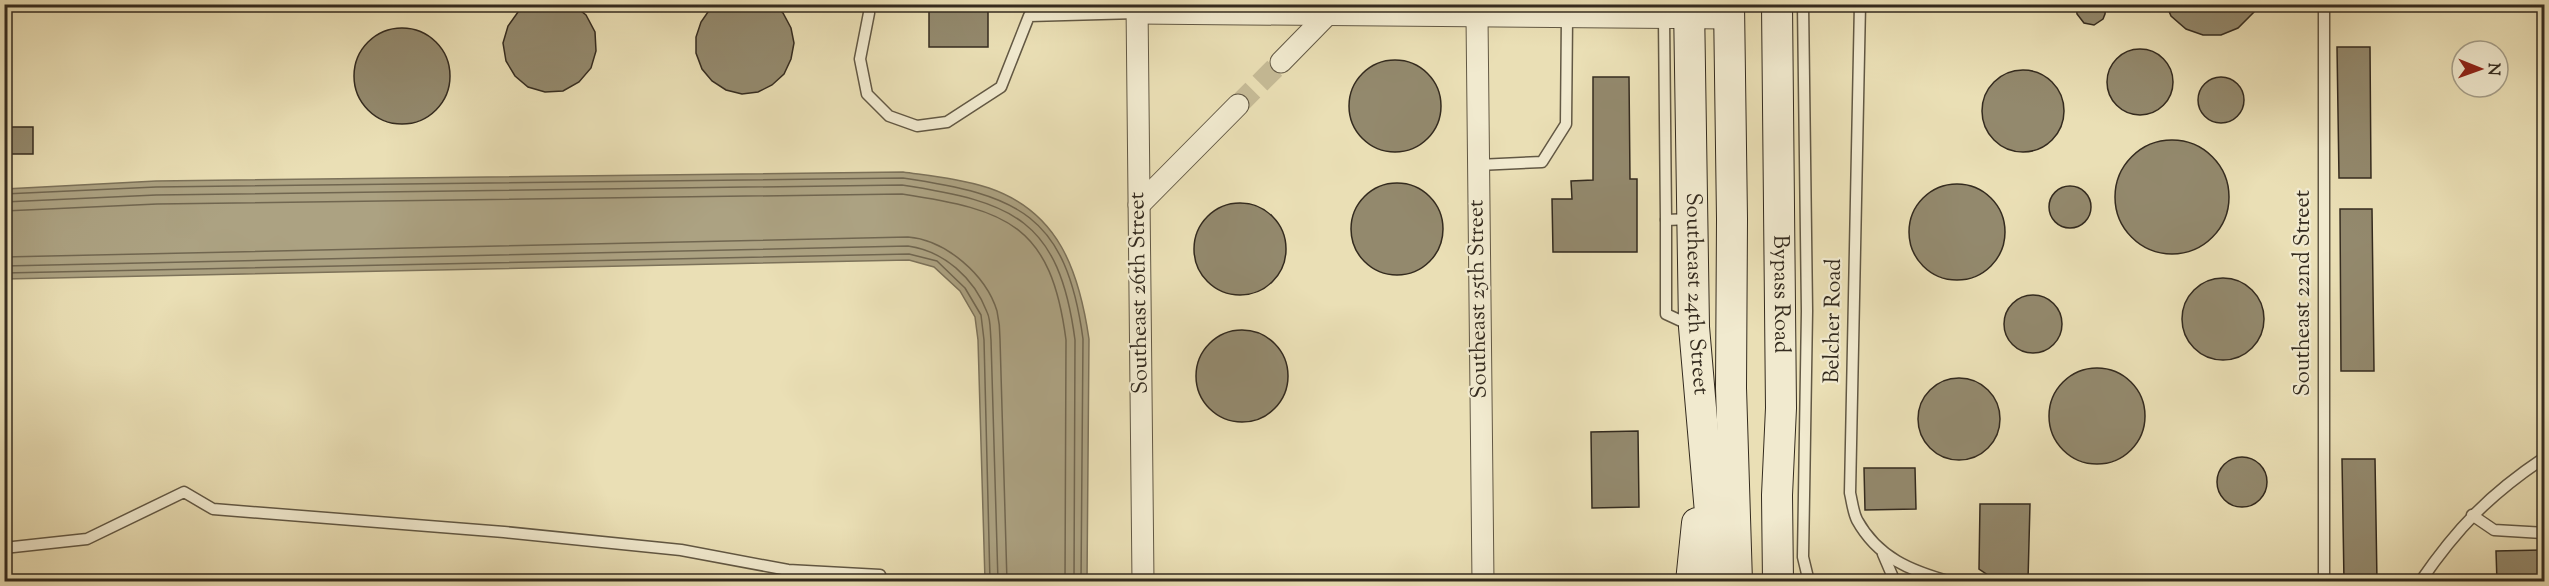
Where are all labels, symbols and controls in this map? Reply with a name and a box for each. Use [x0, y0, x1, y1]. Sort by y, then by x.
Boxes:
north arrow [2450, 39, 2510, 99]
text: N [2481, 63, 2504, 76]
street label: Southeast 22nd Street [2288, 189, 2320, 396]
street label: Southeast 26th Street [1122, 191, 1158, 394]
street label: Southeast 24th Street [1676, 192, 1716, 397]
street label: Southeast 25th Street [1461, 199, 1497, 399]
street label: Bypass Road [1763, 234, 1796, 354]
street label: Belcher Road [1817, 258, 1851, 384]

